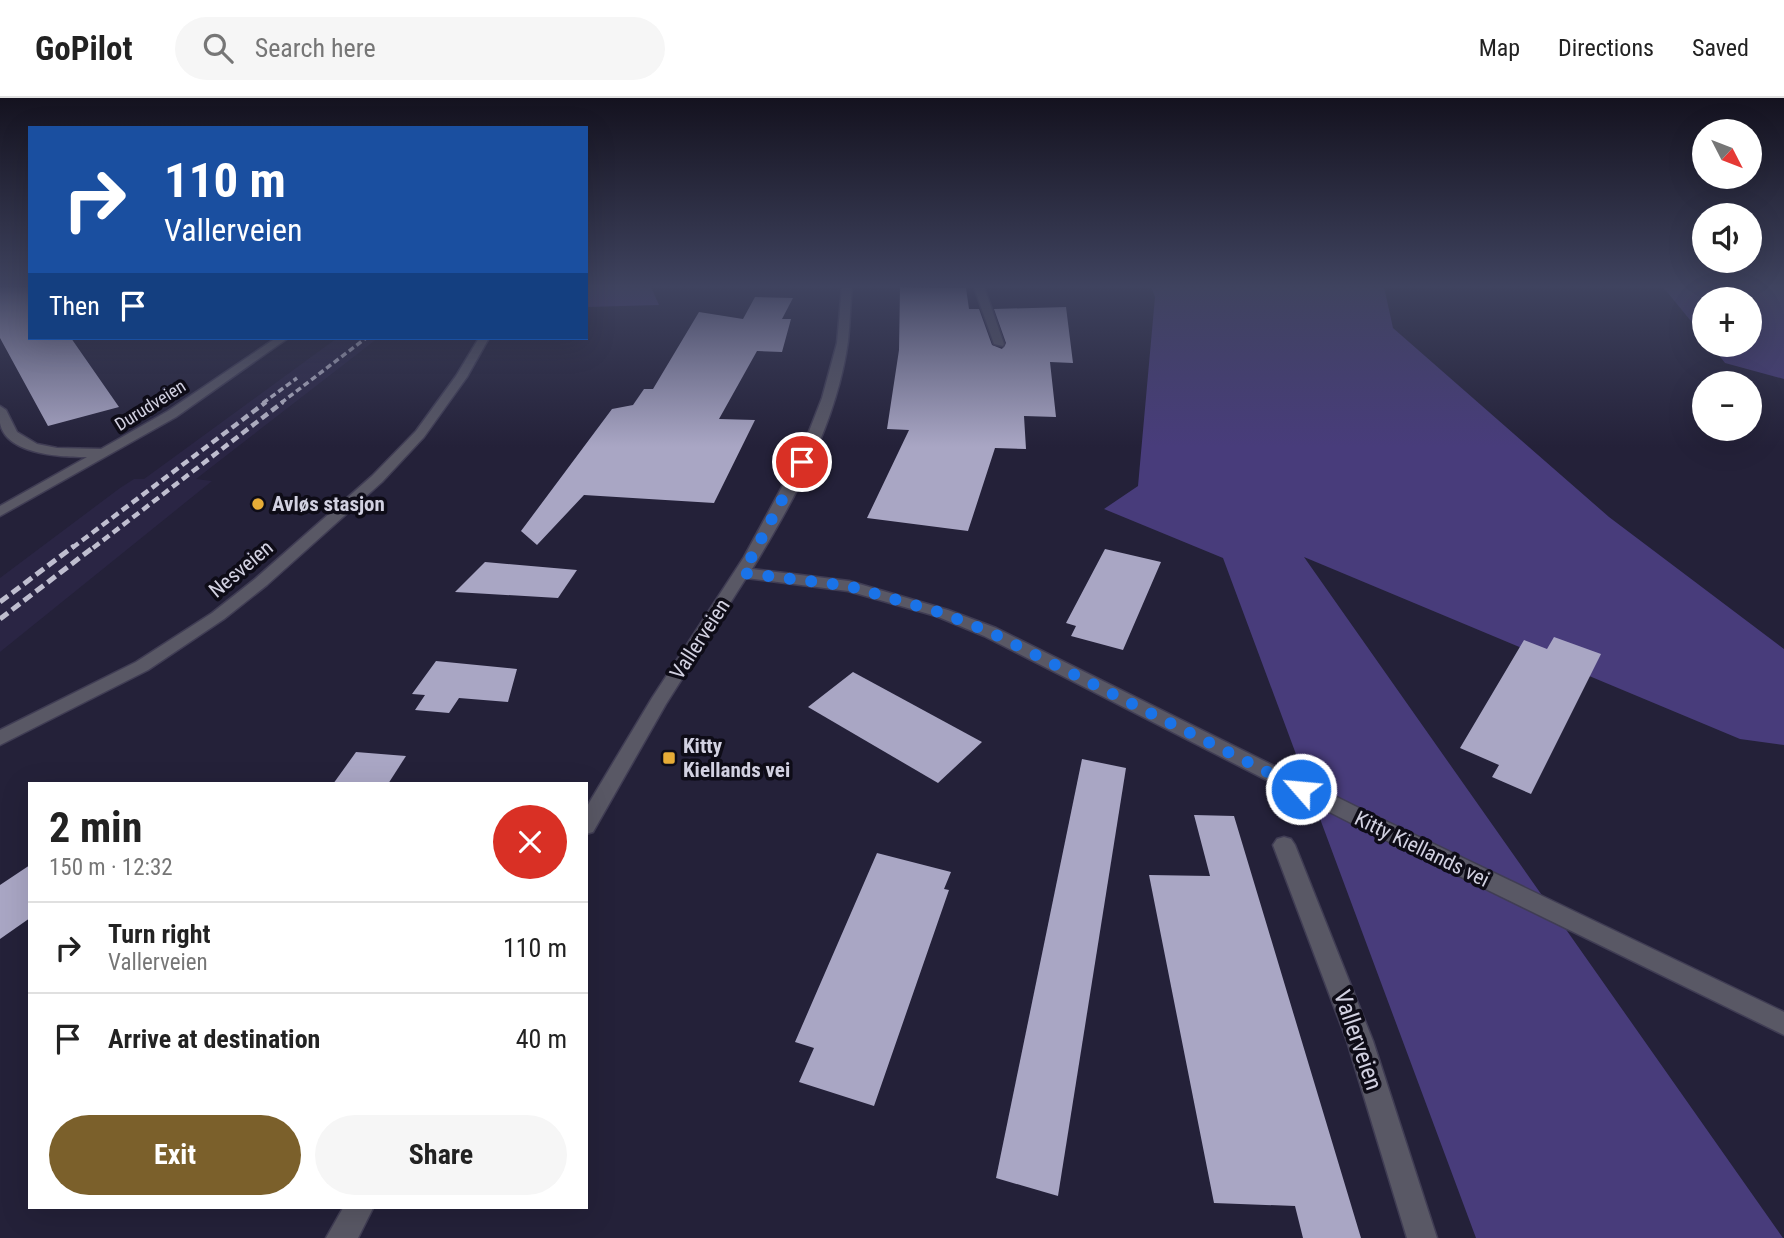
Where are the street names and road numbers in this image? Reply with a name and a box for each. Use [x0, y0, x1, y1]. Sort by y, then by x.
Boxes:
street label: Durudveien [111, 375, 189, 435]
street label: Nesveien [204, 535, 278, 603]
street label: Vallerveien [665, 594, 735, 684]
street label: Kitty Kiellands vei [1351, 806, 1493, 892]
street label: Vallerveien [1328, 986, 1388, 1094]

